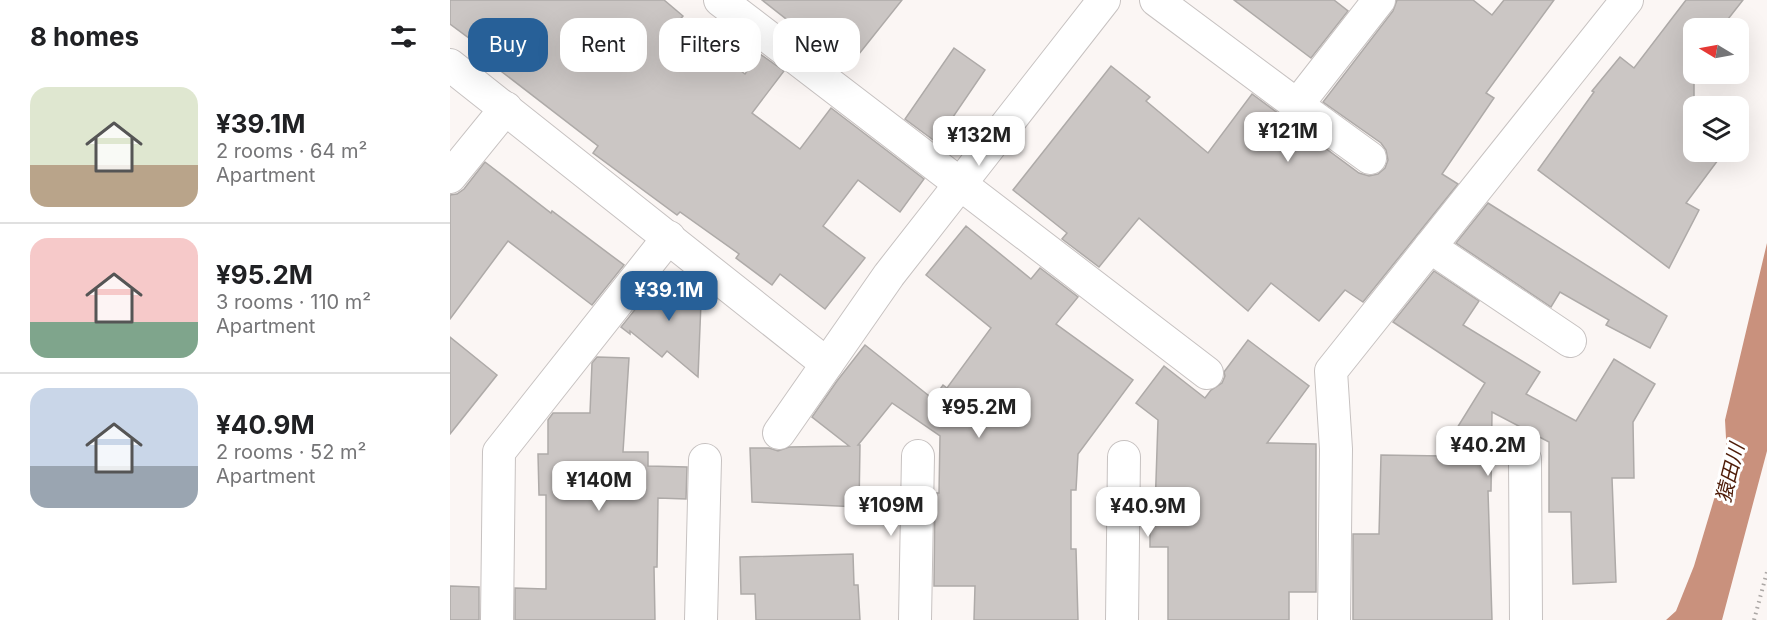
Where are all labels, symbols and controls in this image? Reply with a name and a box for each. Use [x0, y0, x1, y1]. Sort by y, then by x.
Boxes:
chip: Buy [468, 18, 548, 72]
chip: Rent [560, 18, 647, 72]
chip: Filters [659, 18, 761, 72]
chip: New [773, 18, 860, 72]
north arrow [1683, 18, 1749, 84]
map controls [1683, 18, 1749, 162]
icon: filters [387, 20, 420, 53]
text: 8 homes [30, 21, 139, 52]
button: layers [1683, 96, 1749, 162]
text: ¥39.1M [216, 108, 306, 139]
icon: home [78, 111, 150, 183]
pin: ¥121M [1246, 112, 1330, 163]
pin: ¥132M [937, 116, 1021, 167]
text: ¥121M [1258, 119, 1318, 143]
text: ¥132M [947, 123, 1011, 147]
text: 2 rooms · 64 m² [216, 139, 367, 163]
text: Apartment [216, 163, 315, 187]
text: ¥95.2M [216, 259, 313, 290]
icon: home [78, 262, 150, 334]
pin: ¥39.1M [620, 271, 718, 322]
text: ¥39.1M [635, 278, 703, 302]
text: 3 rooms · 110 m² [216, 290, 371, 314]
text: Apartment [216, 314, 315, 338]
pin: ¥95.2M [930, 388, 1028, 439]
text: ¥95.2M [942, 395, 1016, 419]
text: ¥40.9M [216, 409, 315, 440]
icon: home [78, 412, 150, 484]
pin: ¥40.2M [1439, 426, 1537, 477]
text: ¥40.2M [1450, 433, 1526, 457]
water label: 猿田川 [1711, 439, 1749, 505]
text: 2 rooms · 52 m² [216, 440, 366, 464]
pin: ¥140M [557, 461, 641, 512]
text: Apartment [216, 464, 315, 488]
text: ¥140M [566, 468, 632, 492]
pin: ¥109M [849, 486, 933, 537]
pin: ¥40.9M [1099, 487, 1197, 538]
text: ¥109M [858, 493, 924, 517]
text: ¥40.9M [1110, 494, 1186, 518]

